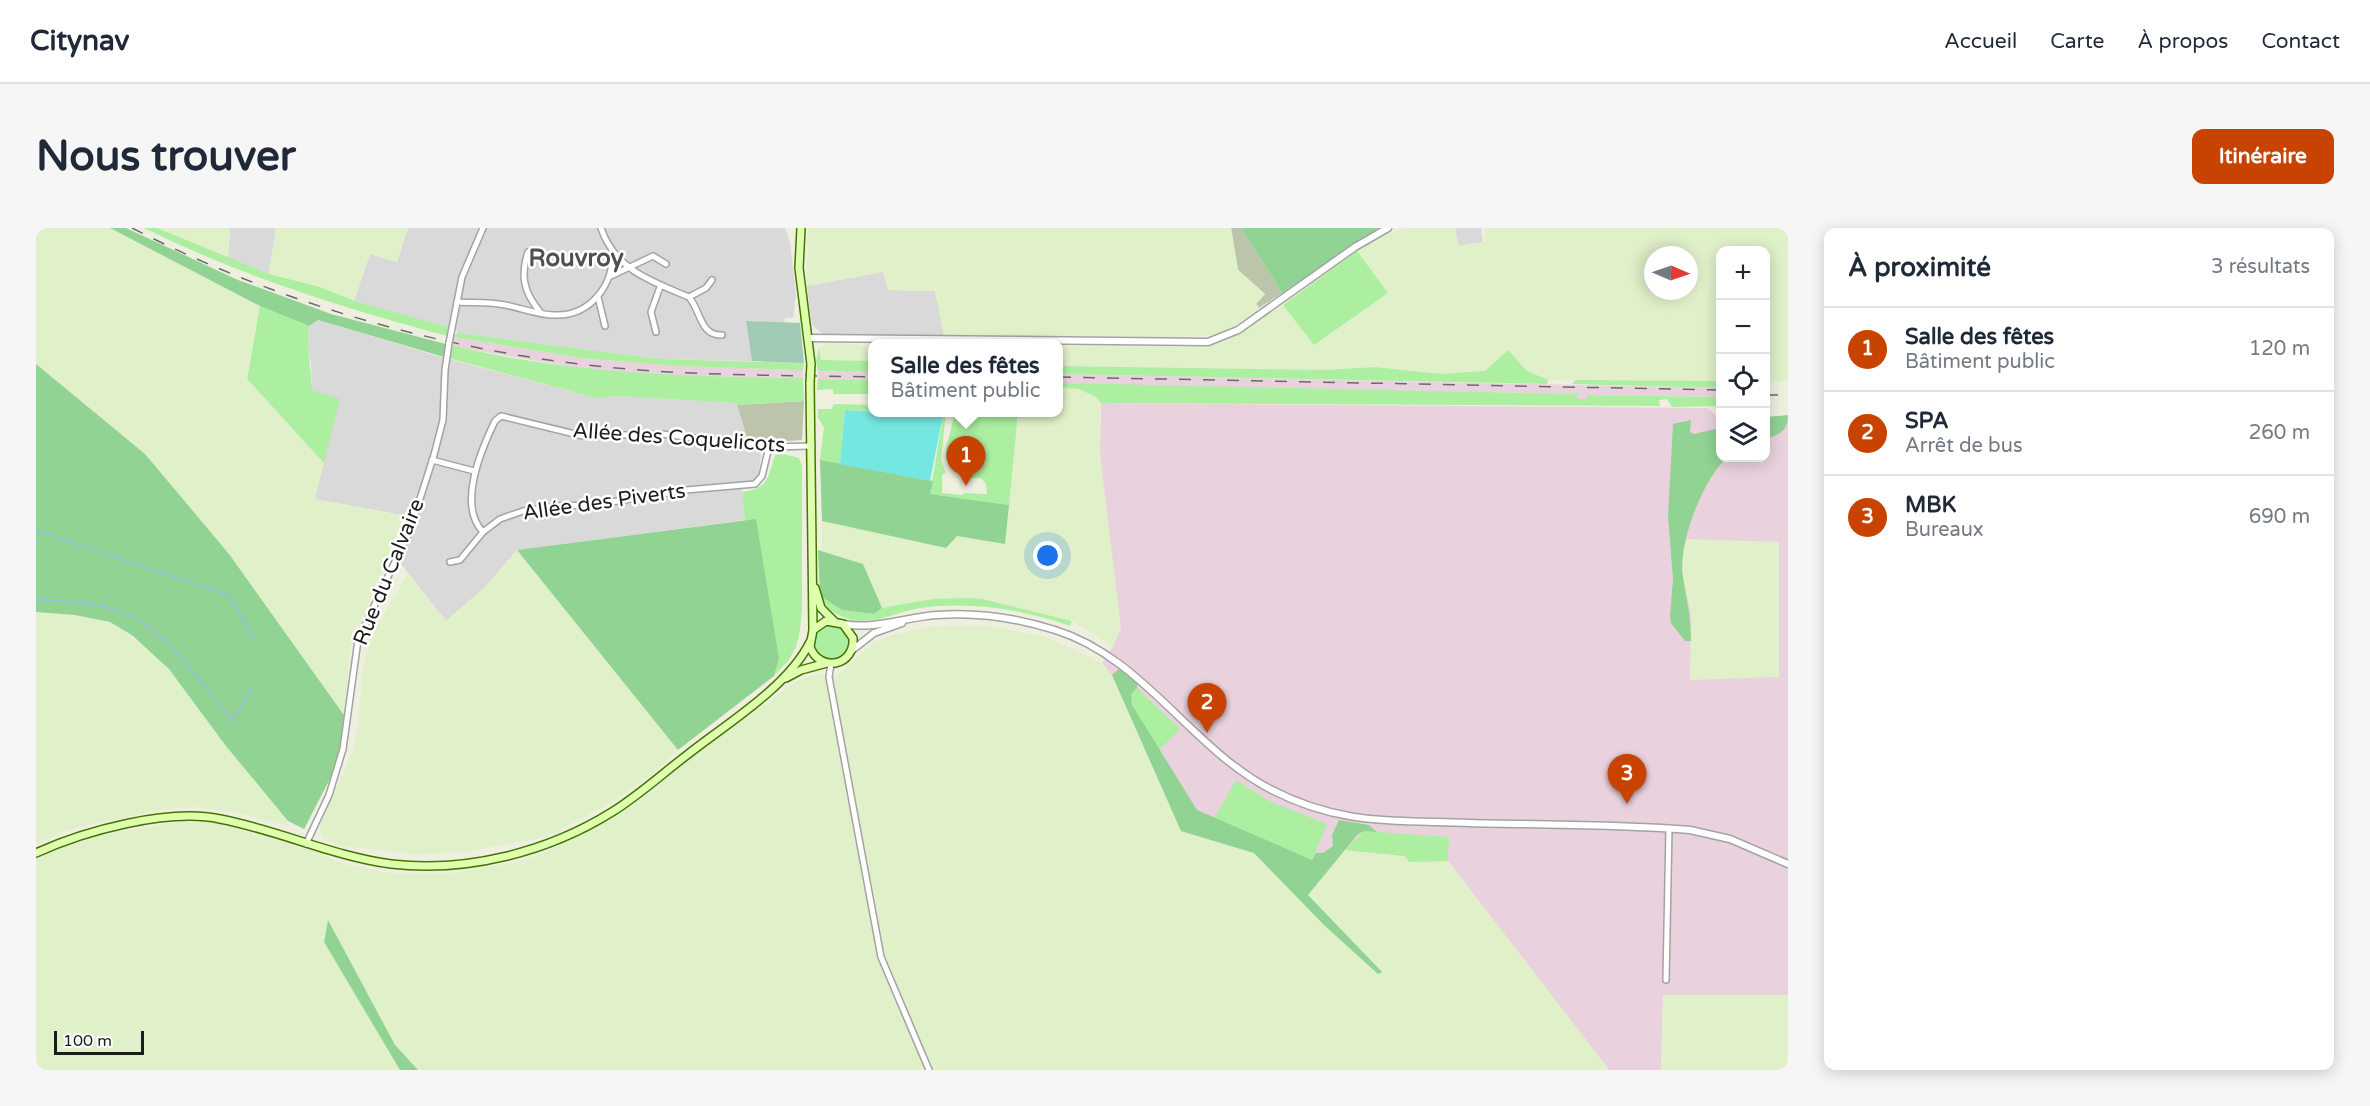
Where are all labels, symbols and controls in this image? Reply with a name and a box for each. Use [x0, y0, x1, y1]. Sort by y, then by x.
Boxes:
text: Citynav [30, 24, 129, 58]
text: Accueil [1944, 29, 2017, 54]
text: Carte [2050, 29, 2104, 54]
text: À propos [2137, 29, 2228, 54]
text: Contact [2261, 29, 2340, 54]
button: Itinéraire [2192, 129, 2334, 184]
text: Nous trouver [36, 131, 296, 182]
district label: Rouvroy [528, 244, 624, 273]
north arrow [1644, 246, 1698, 300]
map controls [1716, 246, 1770, 462]
button: + [1716, 246, 1770, 300]
text: À proximité [1848, 252, 1991, 283]
text: 3 résultats [2211, 255, 2310, 279]
button: − [1716, 300, 1770, 354]
text: Salle des fêtes [1905, 324, 2054, 350]
text: 1 [1861, 337, 1874, 361]
text: 120 m [2249, 337, 2310, 361]
popup [868, 339, 1063, 417]
text: Bâtiment public [1905, 350, 2055, 374]
text: Salle des fêtes [891, 353, 1040, 379]
button: locate [1716, 354, 1770, 408]
text: Bâtiment public [891, 379, 1040, 403]
button: layers [1716, 408, 1770, 462]
text: SPA [1905, 408, 1949, 434]
street label: Allée des Coquelicots [572, 418, 786, 458]
text: 2 [1861, 421, 1874, 445]
text: 260 m [2249, 421, 2310, 445]
text: Arrêt de bus [1905, 434, 2023, 458]
pin: 1 [946, 436, 986, 486]
street label: Allée des Piverts [521, 478, 687, 526]
text: MBK [1905, 492, 1956, 518]
street label: Rue du Calvaire [348, 495, 430, 649]
text: 3 [1861, 505, 1874, 529]
text: 690 m [2249, 505, 2310, 529]
text: Bureaux [1905, 518, 1983, 542]
your location [1033, 541, 1062, 570]
pin: 2 [1188, 684, 1226, 733]
pin: 3 [1608, 754, 1646, 804]
scale bar [54, 1028, 144, 1056]
text: 100 m [63, 1031, 112, 1051]

